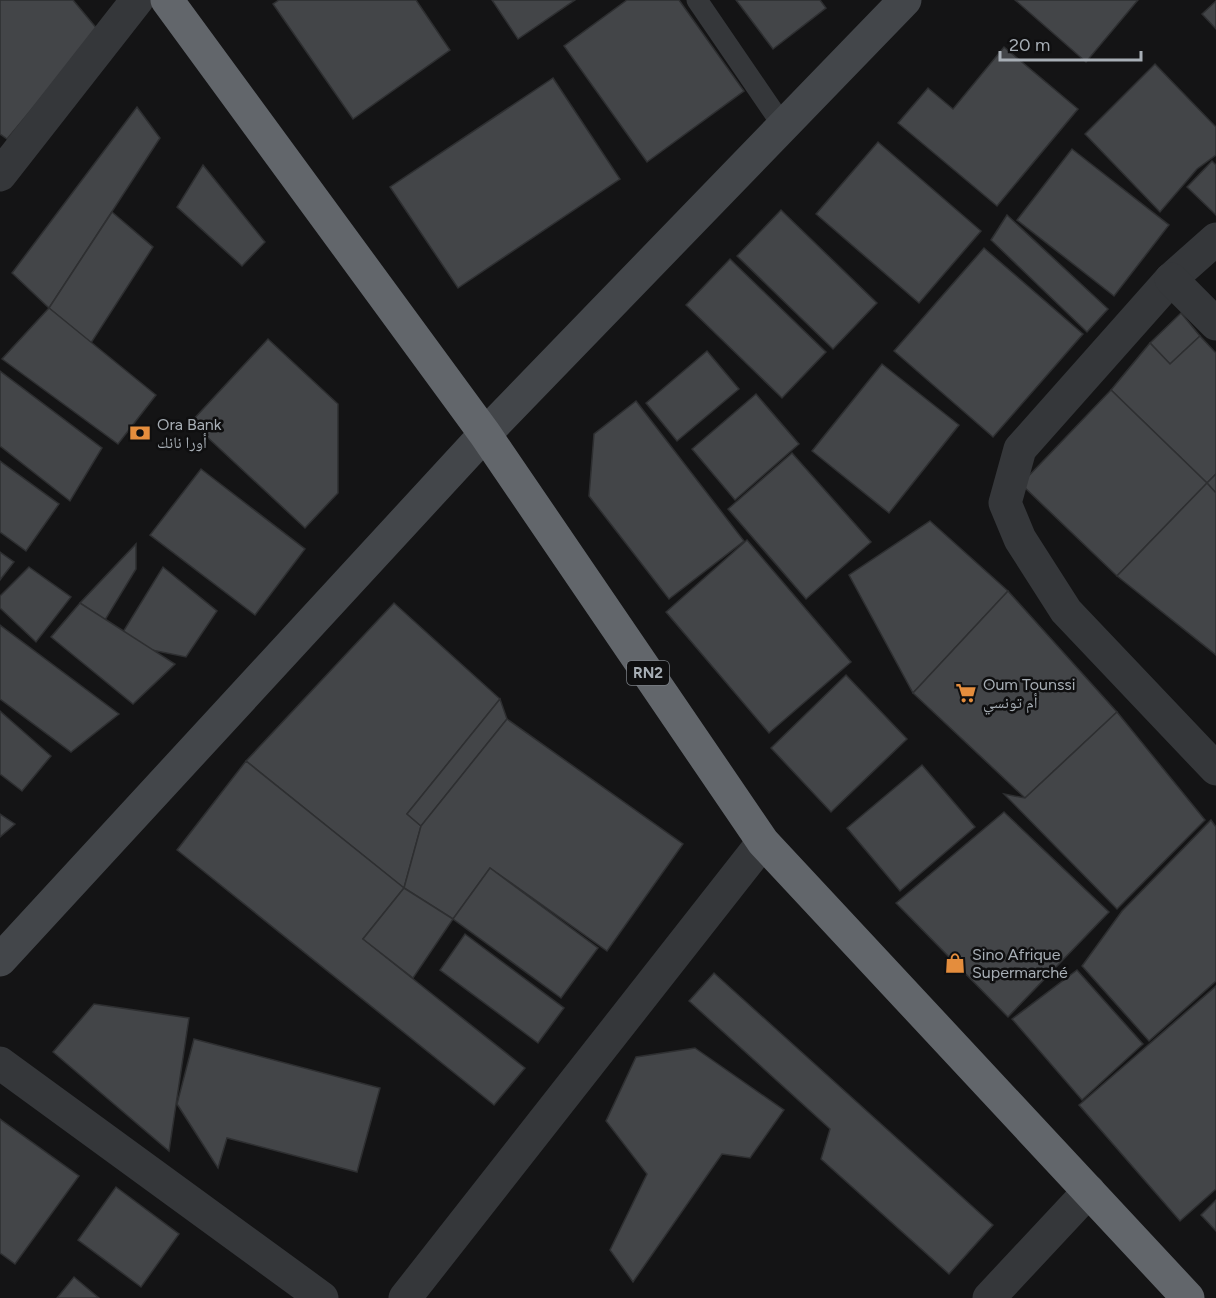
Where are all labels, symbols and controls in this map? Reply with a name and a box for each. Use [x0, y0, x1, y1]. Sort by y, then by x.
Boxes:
scale bar [1000, 24, 1141, 62]
text: 20 m [1009, 34, 1050, 56]
place label: Ora Bank أورا نانك [157, 415, 222, 452]
bank icon: Ora Bank أورا نانك [128, 421, 152, 445]
road number: RN2 [627, 661, 669, 685]
place label: Oum Tounssi أم تونسي [983, 675, 1076, 715]
supermarket icon: Oum Tounssi أم تونسي [954, 681, 978, 705]
place label: Sino Afrique Supermarché [972, 945, 1068, 982]
shop icon: Sino Afrique Supermarché [943, 951, 967, 975]

